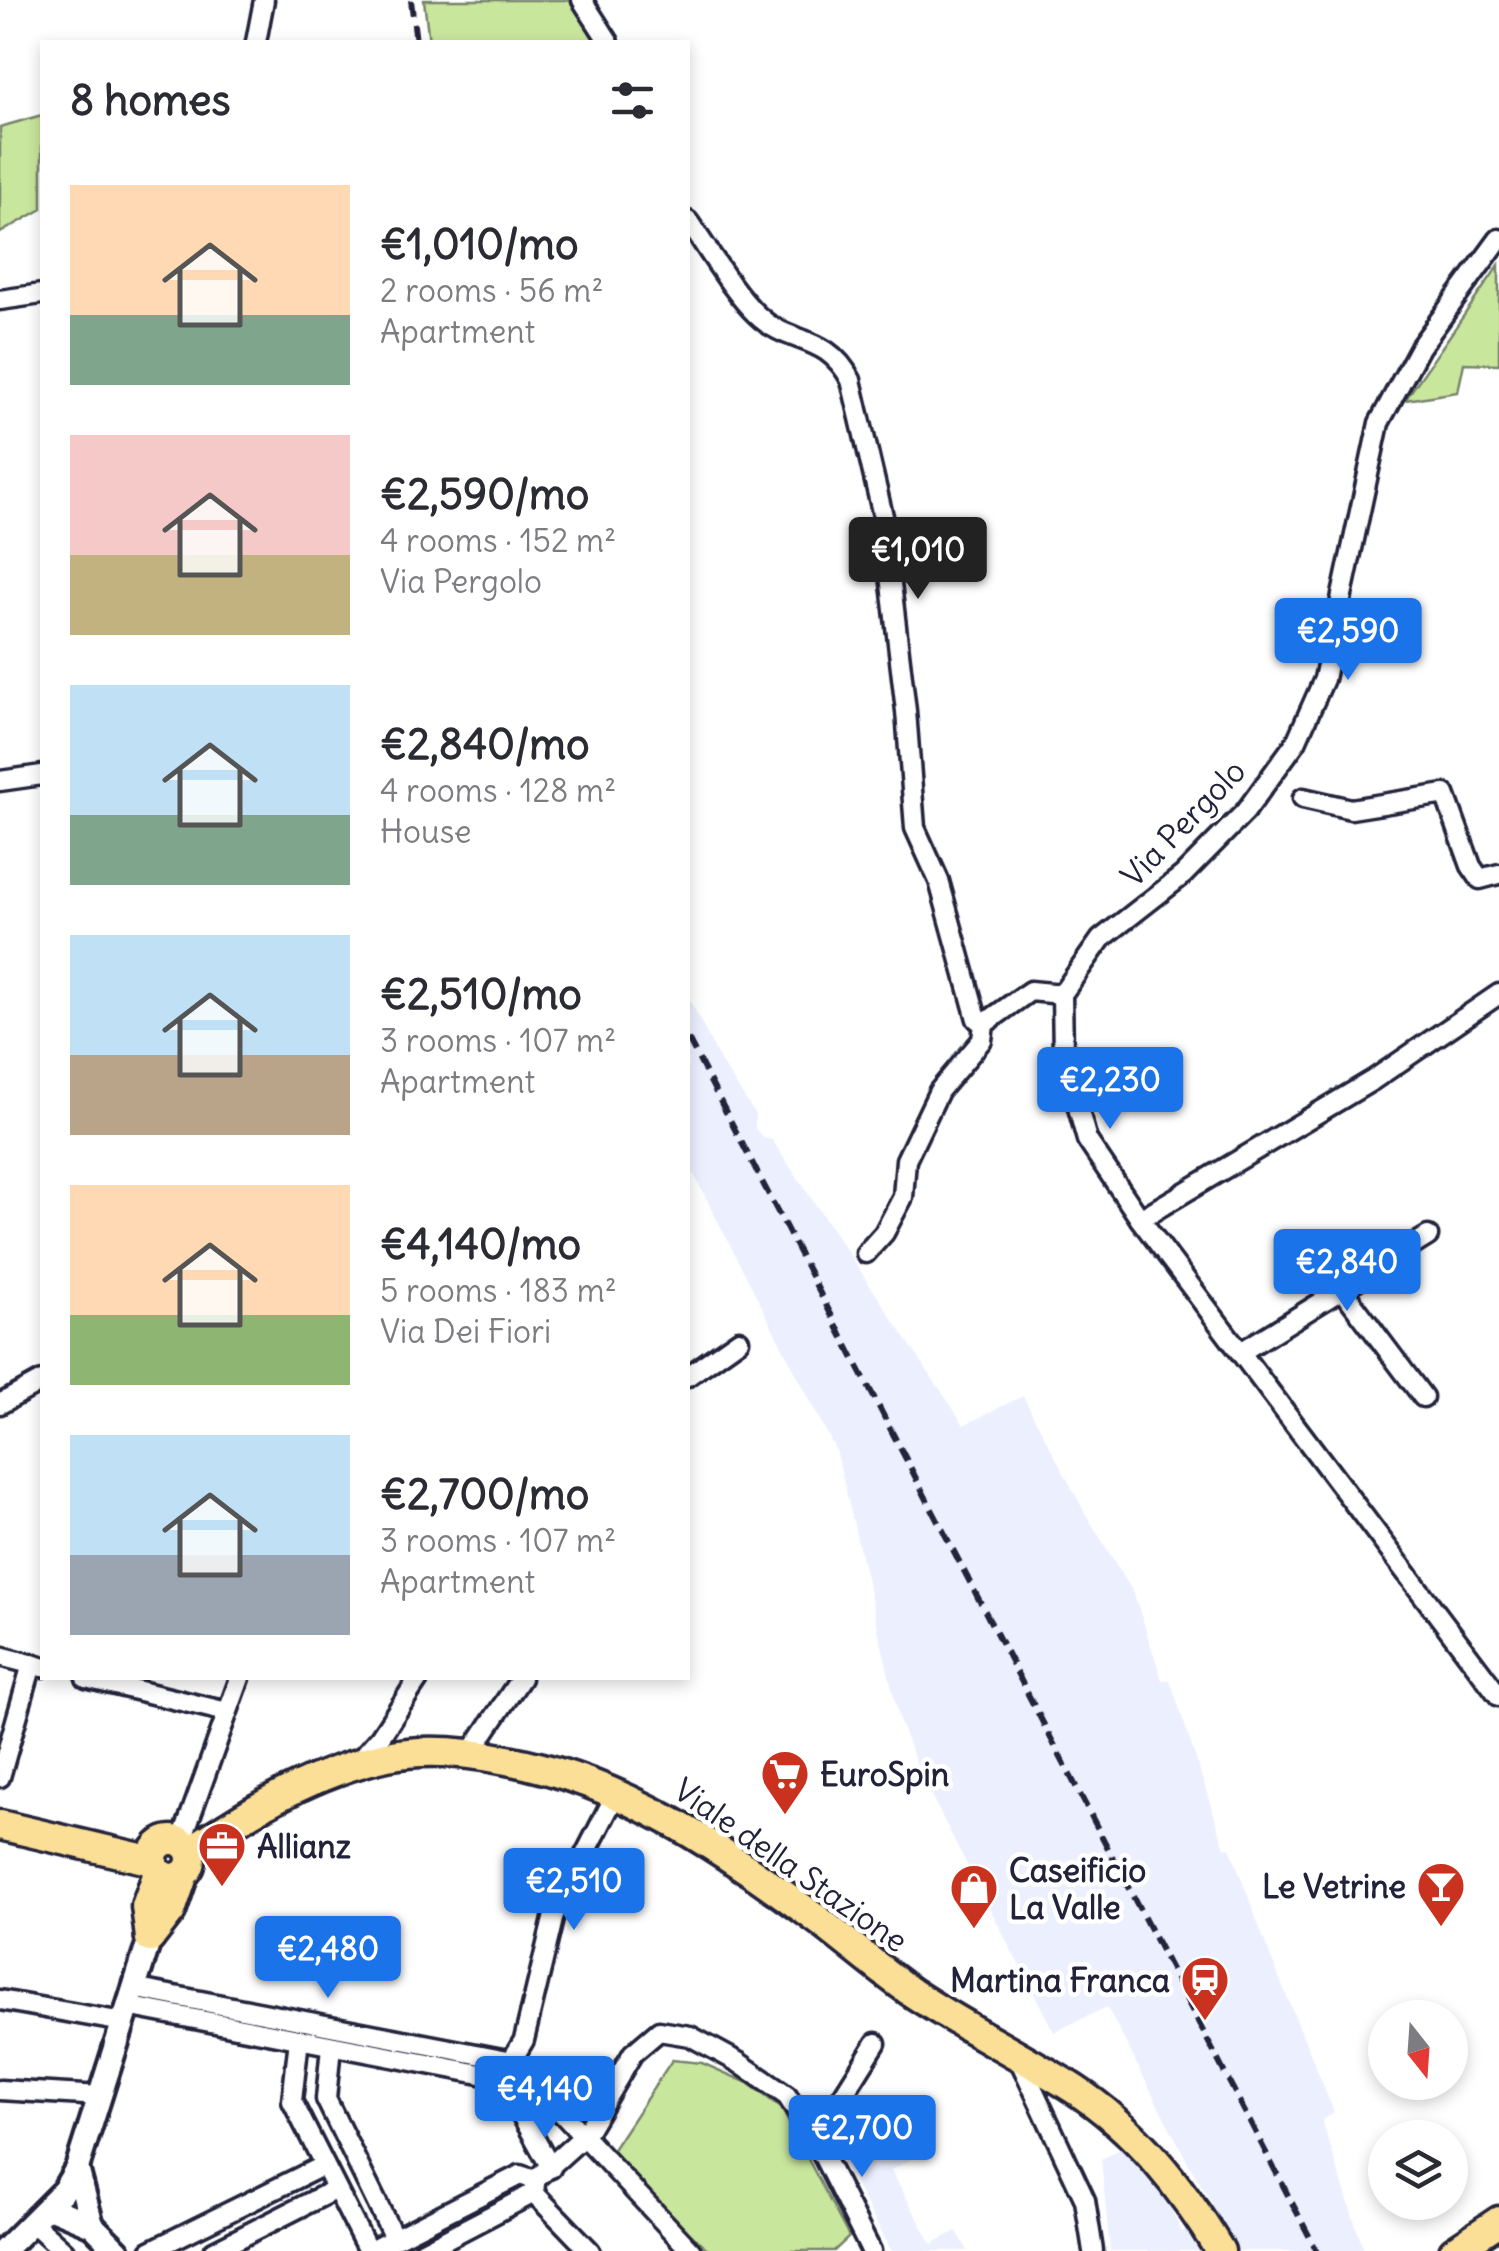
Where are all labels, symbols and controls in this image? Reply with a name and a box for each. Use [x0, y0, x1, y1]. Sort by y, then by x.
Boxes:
icon: filters [605, 73, 660, 128]
text: 8 homes [70, 74, 231, 126]
text: €1,010/mo [380, 218, 579, 270]
icon: home [150, 225, 270, 345]
text: 2 rooms · 56 m² [380, 270, 603, 311]
text: Apartment [380, 311, 535, 352]
text: €2,590/mo [380, 468, 589, 520]
icon: home [150, 475, 270, 595]
pin: €1,010 [837, 517, 999, 602]
text: 4 rooms · 152 m² [380, 520, 616, 561]
text: €1,010 [871, 529, 965, 570]
text: Via Pergolo [380, 561, 542, 602]
pin: €2,590 [1267, 598, 1429, 683]
text: €2,590 [1297, 610, 1399, 651]
text: €2,840/mo [380, 718, 590, 770]
icon: home [150, 725, 270, 845]
street label: Via Pergolo [1112, 750, 1254, 896]
text: 4 rooms · 128 m² [380, 770, 616, 811]
text: House [380, 811, 471, 852]
text: €2,510/mo [380, 968, 582, 1020]
icon: home [150, 975, 270, 1095]
text: 3 rooms · 107 m² [380, 1020, 616, 1061]
pin: €2,230 [1029, 1047, 1191, 1132]
text: €2,230 [1059, 1059, 1161, 1100]
text: Apartment [380, 1061, 535, 1102]
text: €4,140/mo [380, 1218, 581, 1270]
icon: home [150, 1225, 270, 1345]
pin: €2,840 [1266, 1229, 1428, 1314]
text: €2,840 [1296, 1241, 1398, 1282]
text: 5 rooms · 183 m² [380, 1270, 617, 1311]
text: Via Dei Fiori [380, 1311, 551, 1352]
text: €2,700/mo [380, 1468, 589, 1520]
icon: home [150, 1475, 270, 1595]
text: 3 rooms · 107 m² [380, 1520, 616, 1561]
text: Apartment [380, 1561, 535, 1602]
supermarket icon: EuroSpin [759, 1748, 811, 1816]
place label: EuroSpin [820, 1754, 949, 1795]
street label: Viale della Stazione [666, 1769, 916, 1961]
office icon: Allianz [196, 1820, 248, 1888]
place label: Allianz [257, 1826, 351, 1867]
pin: €2,510 [493, 1848, 655, 1933]
place label: Caseificio La Valle [1009, 1850, 1146, 1928]
text: €2,510 [526, 1860, 623, 1901]
bar icon: Le Vetrine [1415, 1860, 1467, 1928]
shop icon: Caseificio La Valle [948, 1862, 1000, 1930]
place label: Le Vetrine [1262, 1866, 1406, 1907]
pin: €2,480 [247, 1916, 409, 2001]
text: €2,480 [277, 1928, 379, 1969]
station icon: Martina Franca [1179, 1954, 1231, 2022]
place label: Martina Franca [950, 1960, 1170, 2001]
north arrow [1368, 2000, 1468, 2100]
map controls [1368, 2000, 1468, 2220]
pin: €4,140 [464, 2056, 626, 2141]
text: €4,140 [497, 2068, 593, 2109]
pin: €2,700 [781, 2095, 943, 2180]
text: €2,700 [811, 2107, 913, 2148]
button: layers [1368, 2120, 1468, 2220]

